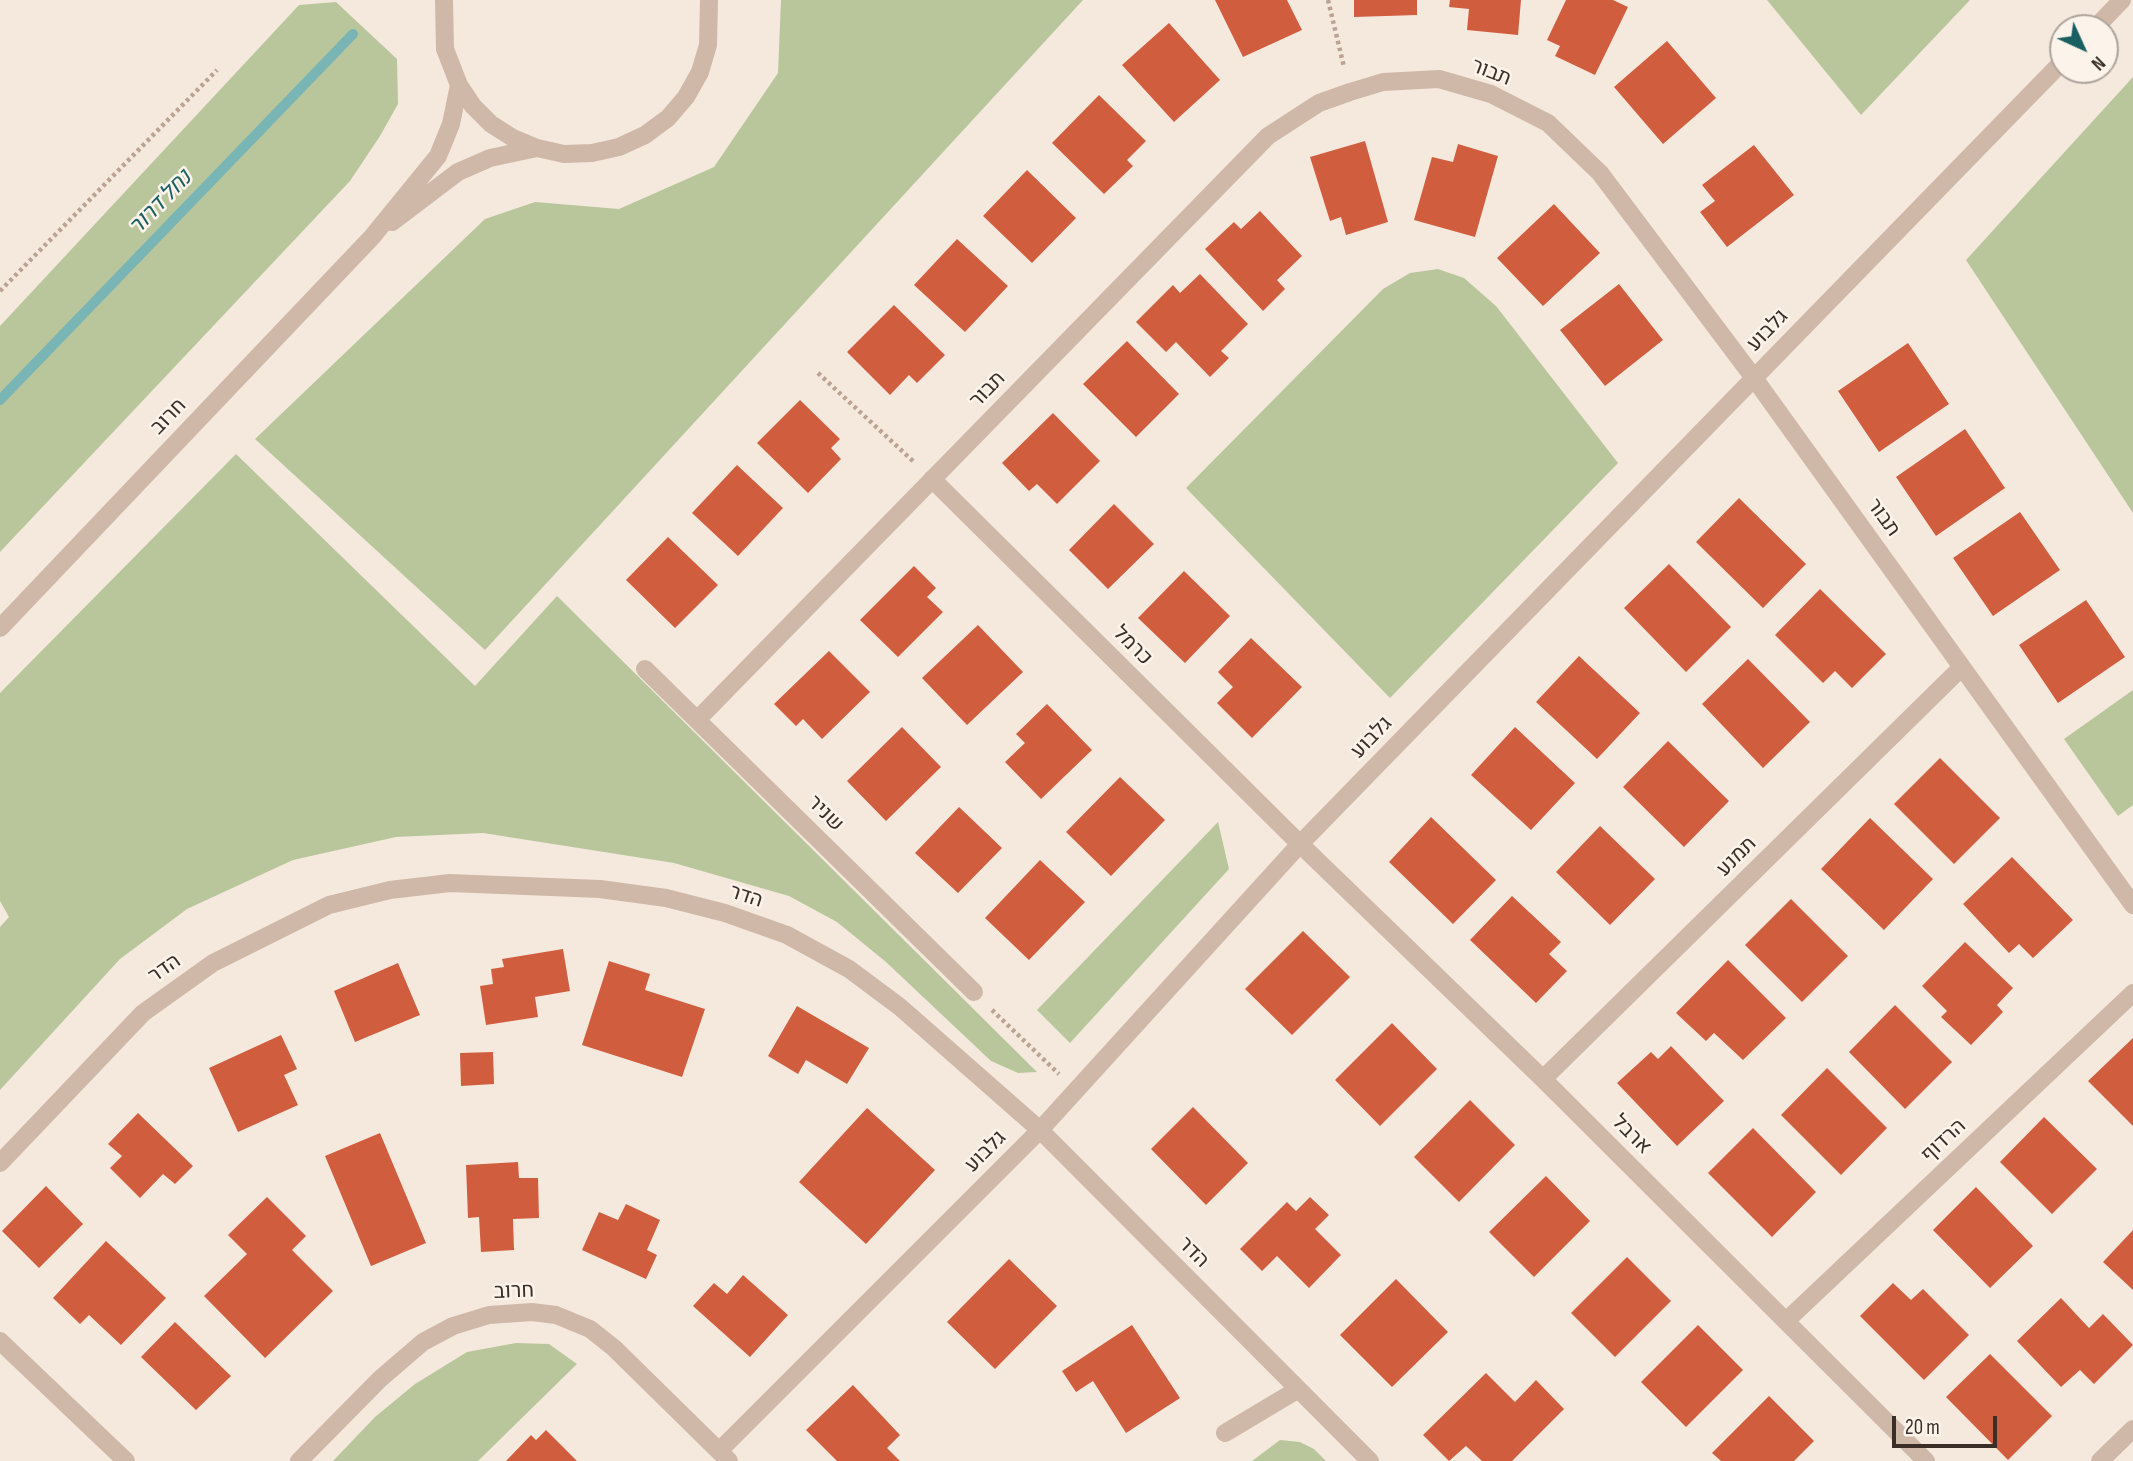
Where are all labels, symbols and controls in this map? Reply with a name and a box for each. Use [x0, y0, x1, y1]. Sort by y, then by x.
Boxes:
north arrow [2049, 14, 2119, 84]
text: N [2086, 51, 2110, 75]
street label: תבור [1467, 54, 1515, 92]
water label: נחל דרור [124, 165, 198, 241]
street label: גלבוע [1742, 305, 1794, 357]
street label: תבור [965, 367, 1011, 413]
street label: חרוב [146, 394, 192, 440]
street label: תבור [1861, 494, 1905, 542]
street label: כרמל [1107, 621, 1157, 671]
street label: גלבוע [1346, 712, 1398, 764]
street label: שניר [802, 791, 848, 837]
street label: תמנע [1712, 832, 1762, 882]
street label: הדר [726, 880, 766, 914]
street label: הדר [144, 949, 186, 989]
street label: ארבל [1606, 1110, 1656, 1160]
street label: הרדוף [1916, 1114, 1972, 1168]
street label: גלבוע [960, 1126, 1012, 1178]
street label: הדר [1172, 1232, 1214, 1274]
street label: חרוב [493, 1279, 535, 1305]
scale bar [1895, 1402, 2000, 1446]
text: 20 m [1905, 1415, 1940, 1440]

